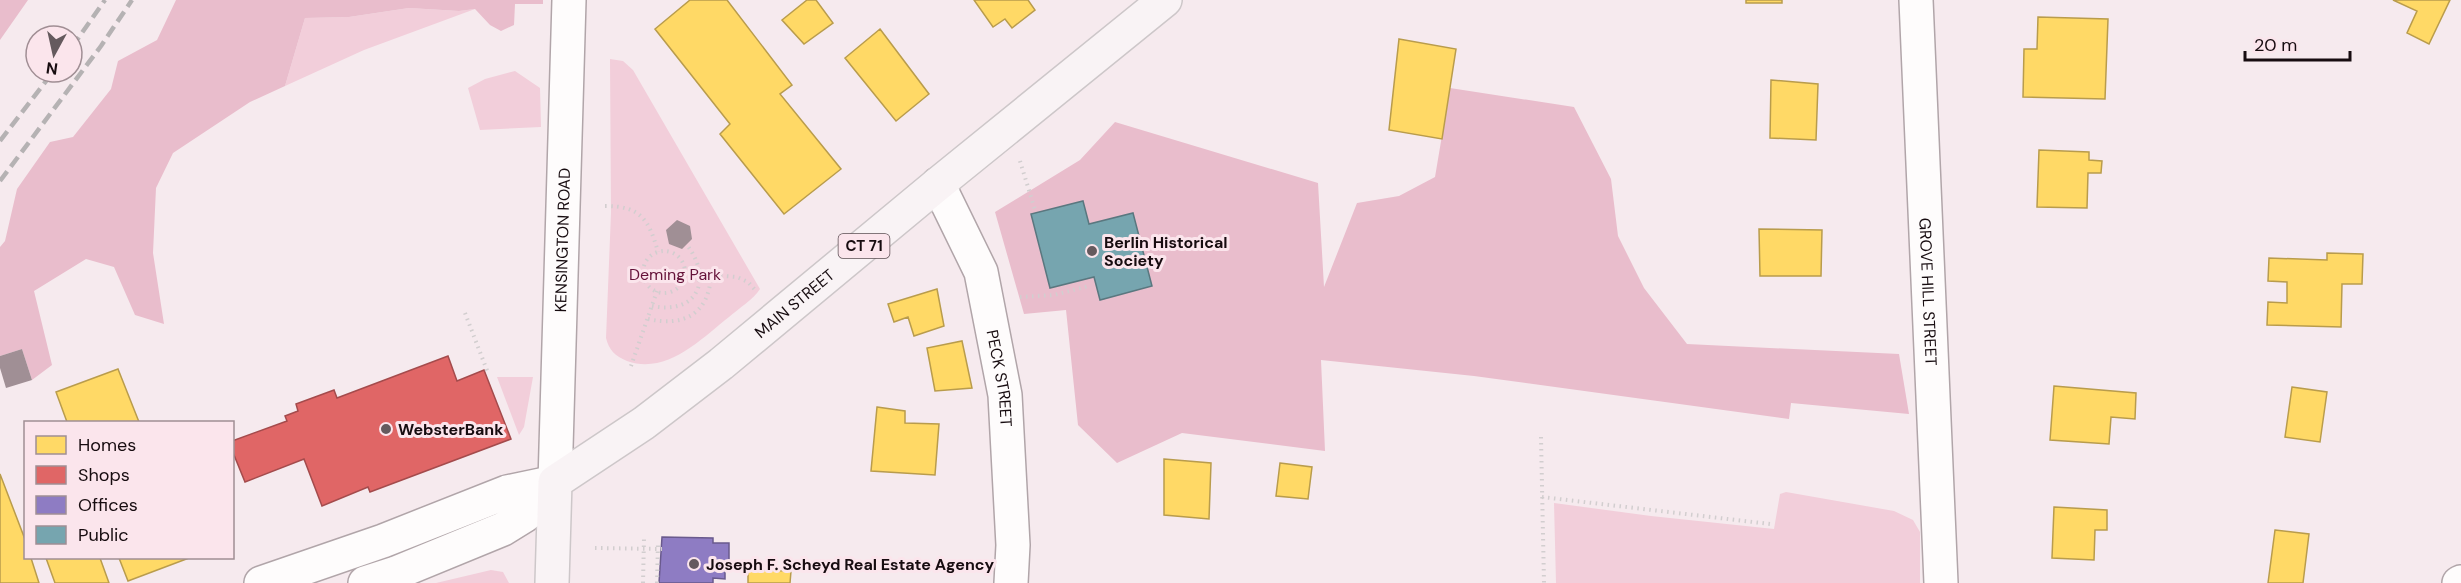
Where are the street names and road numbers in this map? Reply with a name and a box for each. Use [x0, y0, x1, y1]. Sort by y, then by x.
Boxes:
street label: KENSINGTON ROAD [549, 168, 575, 313]
street label: GROVE HILL STREET [1915, 217, 1942, 366]
road number: CT 71 [838, 234, 890, 258]
street label: MAIN STREET [750, 264, 839, 343]
street label: PECK STREET [982, 328, 1017, 427]

